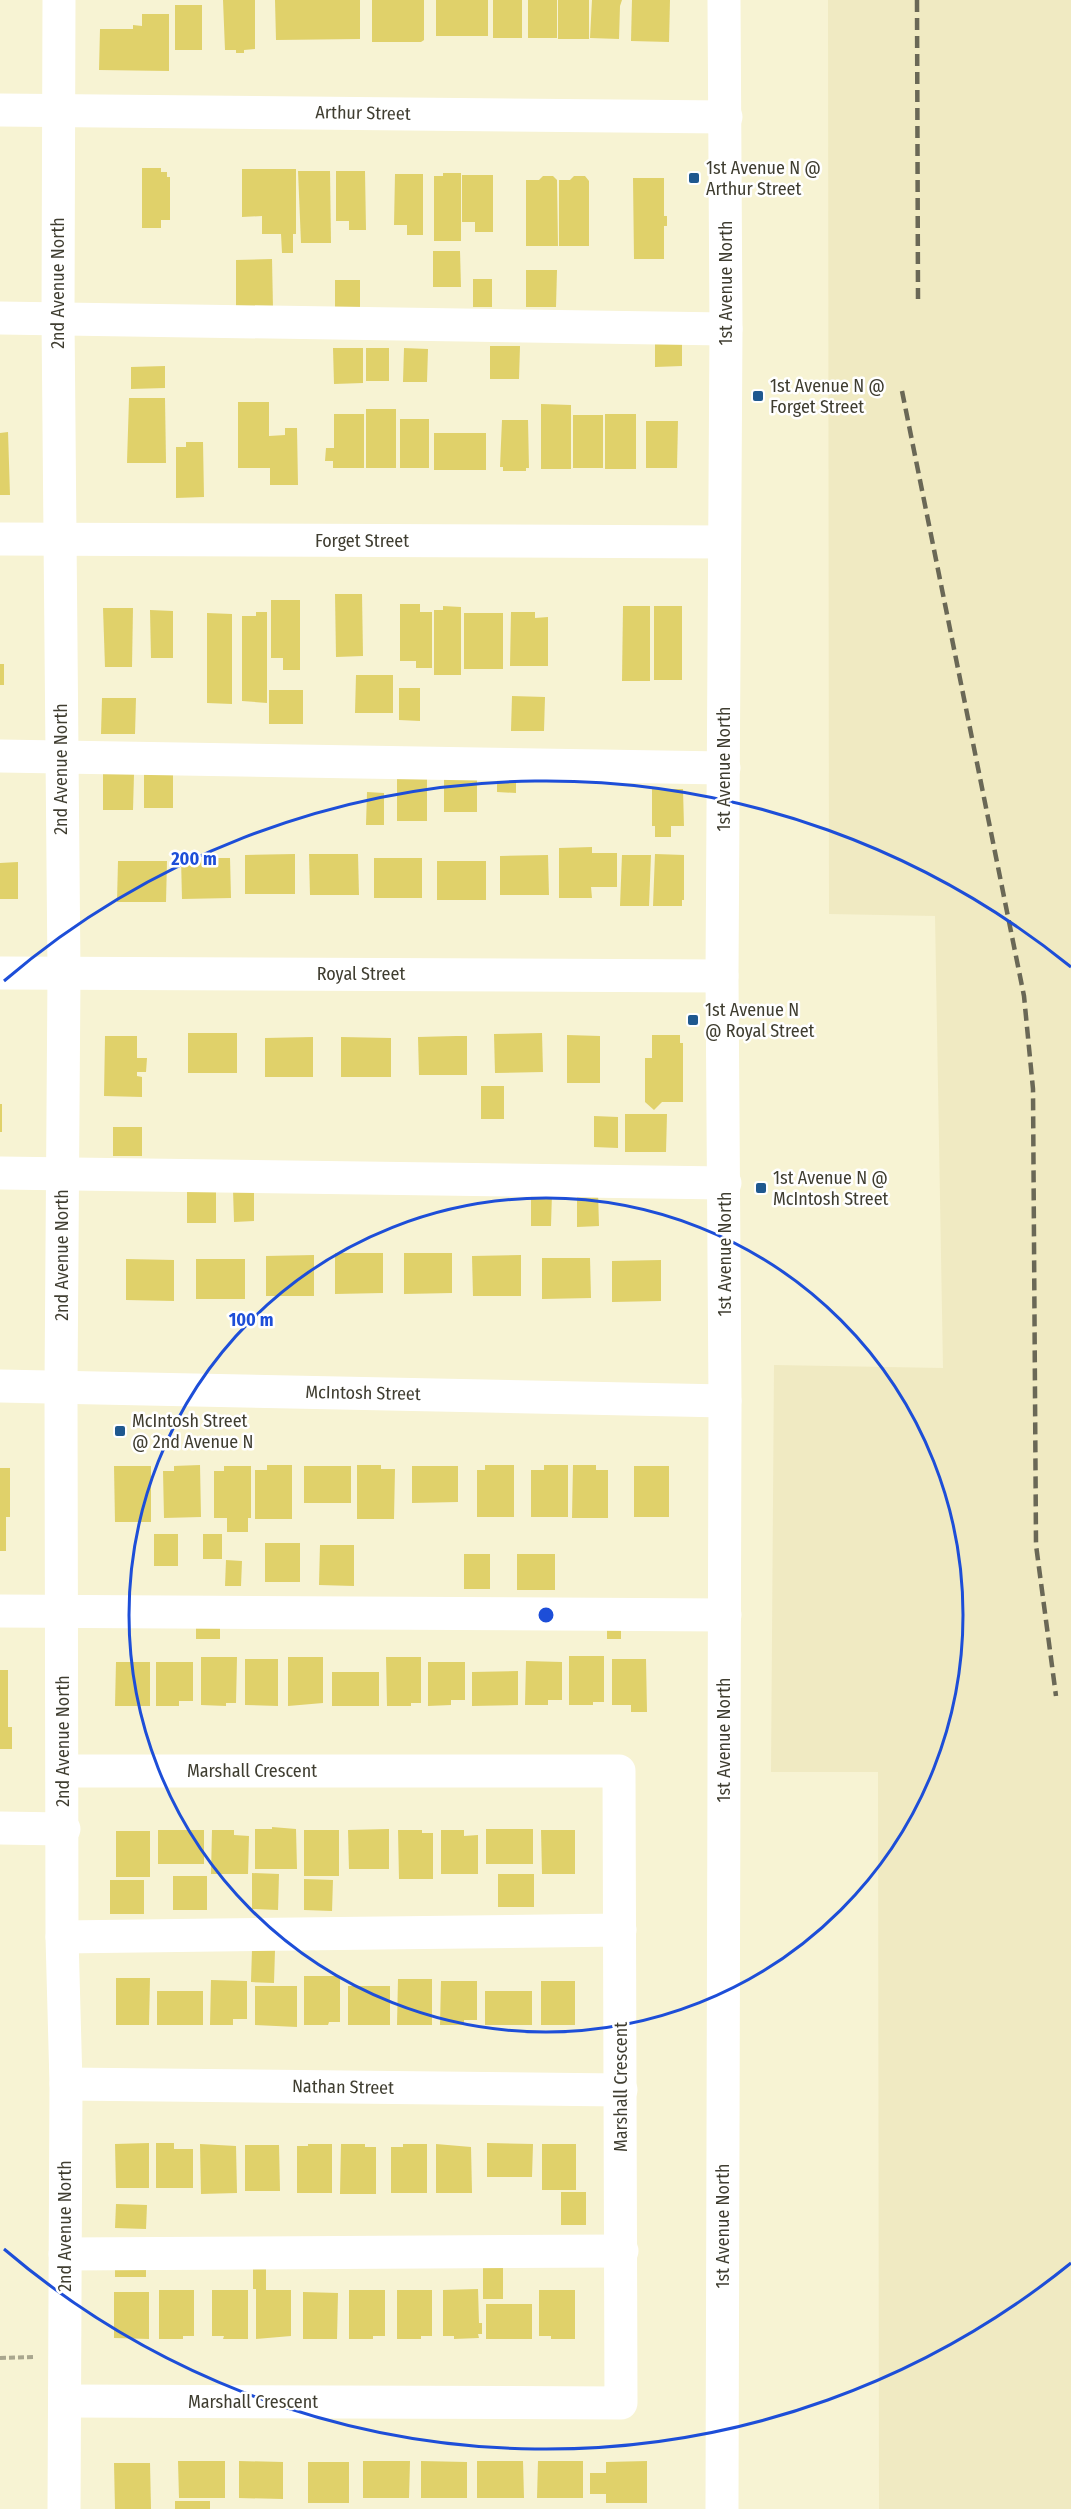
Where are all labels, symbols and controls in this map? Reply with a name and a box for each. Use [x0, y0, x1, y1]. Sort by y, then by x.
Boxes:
street label: Arthur Street [315, 101, 411, 125]
place label: 1st Avenue N @ Arthur Street [706, 157, 821, 200]
marker: 1st Avenue N @ Arthur Street [687, 171, 701, 185]
street label: 2nd Avenue North [47, 217, 69, 349]
street label: 1st Avenue North [715, 220, 737, 346]
place label: 1st Avenue N @ Forget Street [770, 375, 885, 418]
marker: 1st Avenue N @ Forget Street [751, 389, 765, 403]
street label: Forget Street [315, 530, 409, 552]
street label: 2nd Avenue North [50, 703, 72, 835]
street label: 1st Avenue North [713, 706, 735, 832]
text: 200 m [170, 848, 217, 870]
street label: Royal Street [317, 963, 405, 985]
place label: 1st Avenue N @ Royal Street [705, 999, 815, 1042]
marker: 1st Avenue N @ Royal Street [686, 1013, 700, 1027]
place label: 1st Avenue N @ McIntosh Street [773, 1167, 889, 1210]
marker: 1st Avenue N @ McIntosh Street [754, 1181, 768, 1195]
street label: 2nd Avenue North [51, 1189, 73, 1321]
street label: 1st Avenue North [714, 1191, 736, 1317]
text: 100 m [229, 1309, 273, 1331]
street label: McIntosh Street [305, 1381, 421, 1405]
place label: McIntosh Street @ 2nd Avenue N [132, 1410, 253, 1453]
marker: McIntosh Street @ 2nd Avenue N [113, 1424, 127, 1438]
centre of rings [536, 1605, 556, 1625]
street label: 2nd Avenue North [52, 1675, 74, 1807]
street label: 1st Avenue North [713, 1677, 735, 1803]
street label: Marshall Crescent [187, 1760, 317, 1782]
street label: Marshall Crescent [610, 2022, 632, 2152]
street label: Nathan Street [292, 2075, 394, 2099]
street label: 2nd Avenue North [54, 2160, 76, 2292]
street label: 1st Avenue North [712, 2163, 734, 2289]
street label: Marshall Crescent [188, 2391, 318, 2413]

